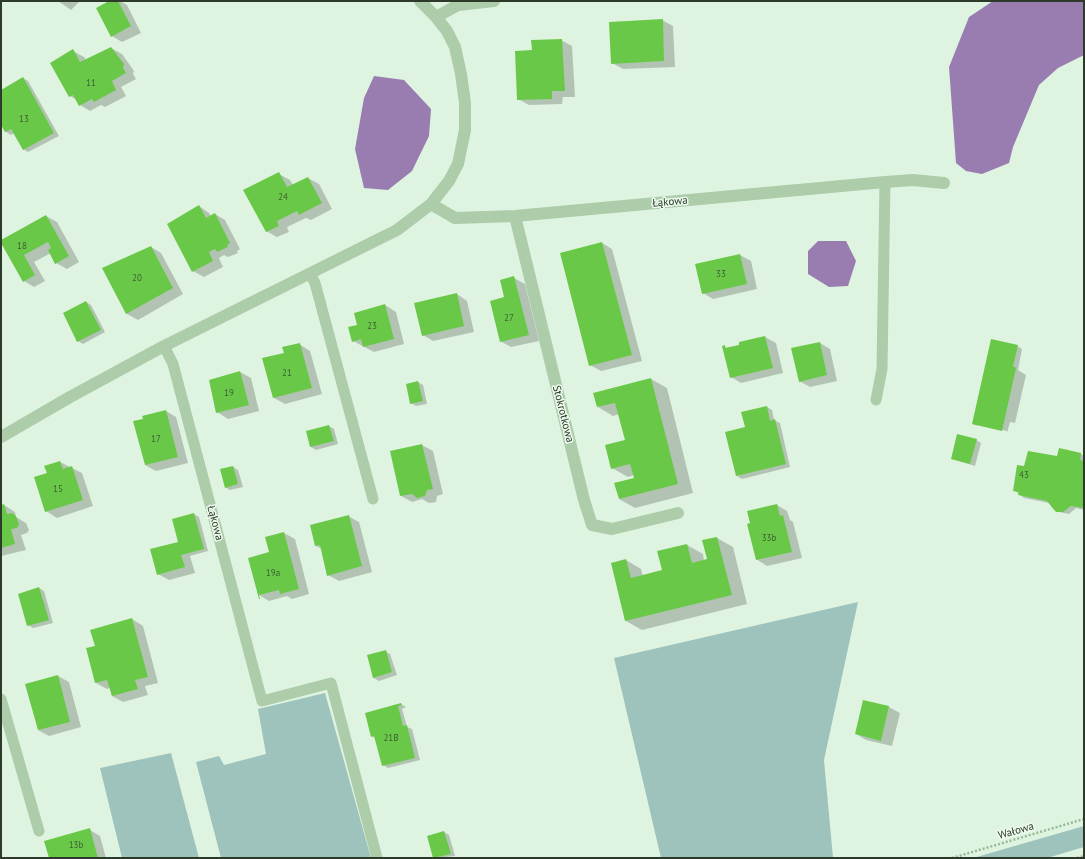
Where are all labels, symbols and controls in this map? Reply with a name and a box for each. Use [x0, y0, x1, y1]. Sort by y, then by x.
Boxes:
house number: 11 [86, 78, 96, 88]
house number: 13 [19, 114, 29, 124]
house number: 24 [278, 192, 288, 202]
street label: Łąkowa [652, 194, 688, 210]
house number: 18 [17, 241, 27, 251]
house number: 33 [716, 269, 726, 279]
house number: 20 [132, 273, 142, 283]
house number: 27 [504, 313, 514, 323]
house number: 23 [367, 321, 377, 331]
house number: 21 [282, 368, 292, 378]
street label: Stokrotkowa [550, 384, 576, 444]
house number: 19 [224, 388, 234, 398]
house number: 17 [151, 434, 161, 444]
house number: 43 [1019, 470, 1029, 480]
house number: 15 [53, 484, 63, 494]
street label: Łąkowa [204, 504, 226, 542]
house number: 33b [762, 533, 776, 543]
house number: 19a [266, 568, 280, 578]
house number: 21B [383, 733, 399, 743]
street label: Wałowa [997, 820, 1035, 842]
house number: 13b [69, 840, 83, 850]

